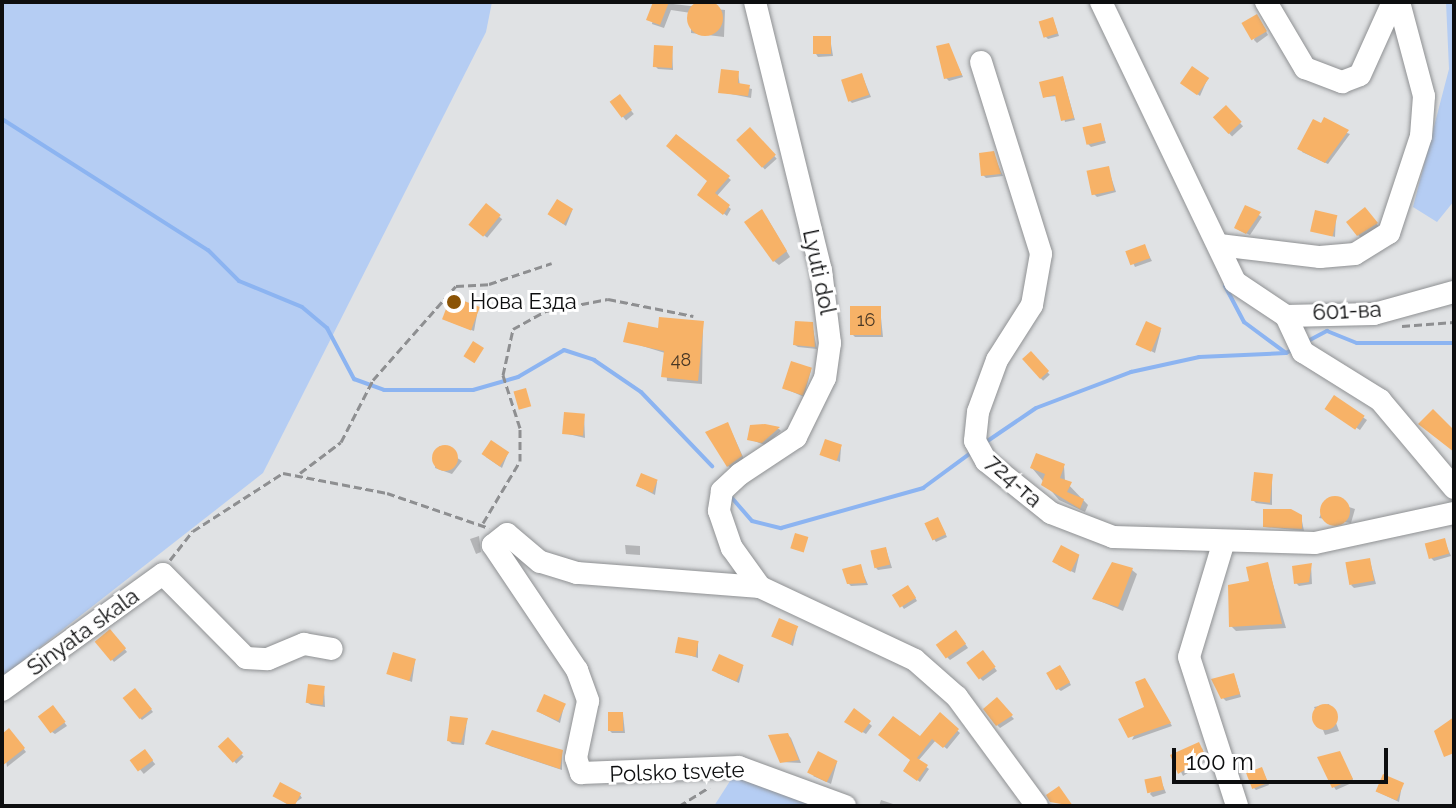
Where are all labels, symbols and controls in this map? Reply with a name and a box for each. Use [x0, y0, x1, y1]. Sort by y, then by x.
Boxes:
street label: Lyuti dol [797, 227, 841, 317]
place label: Нова Езда [470, 289, 577, 315]
marker: Нова Езда [445, 293, 463, 311]
street label: 601-ва [1312, 296, 1382, 326]
house number: 16 [857, 309, 875, 331]
house number: 48 [671, 349, 691, 371]
street label: 724-та [981, 449, 1047, 513]
street label: Sinyata skala [22, 583, 144, 681]
scale bar [1176, 732, 1392, 782]
text: 100 m [1186, 747, 1254, 776]
street label: Polsko tsvete [609, 756, 745, 788]

